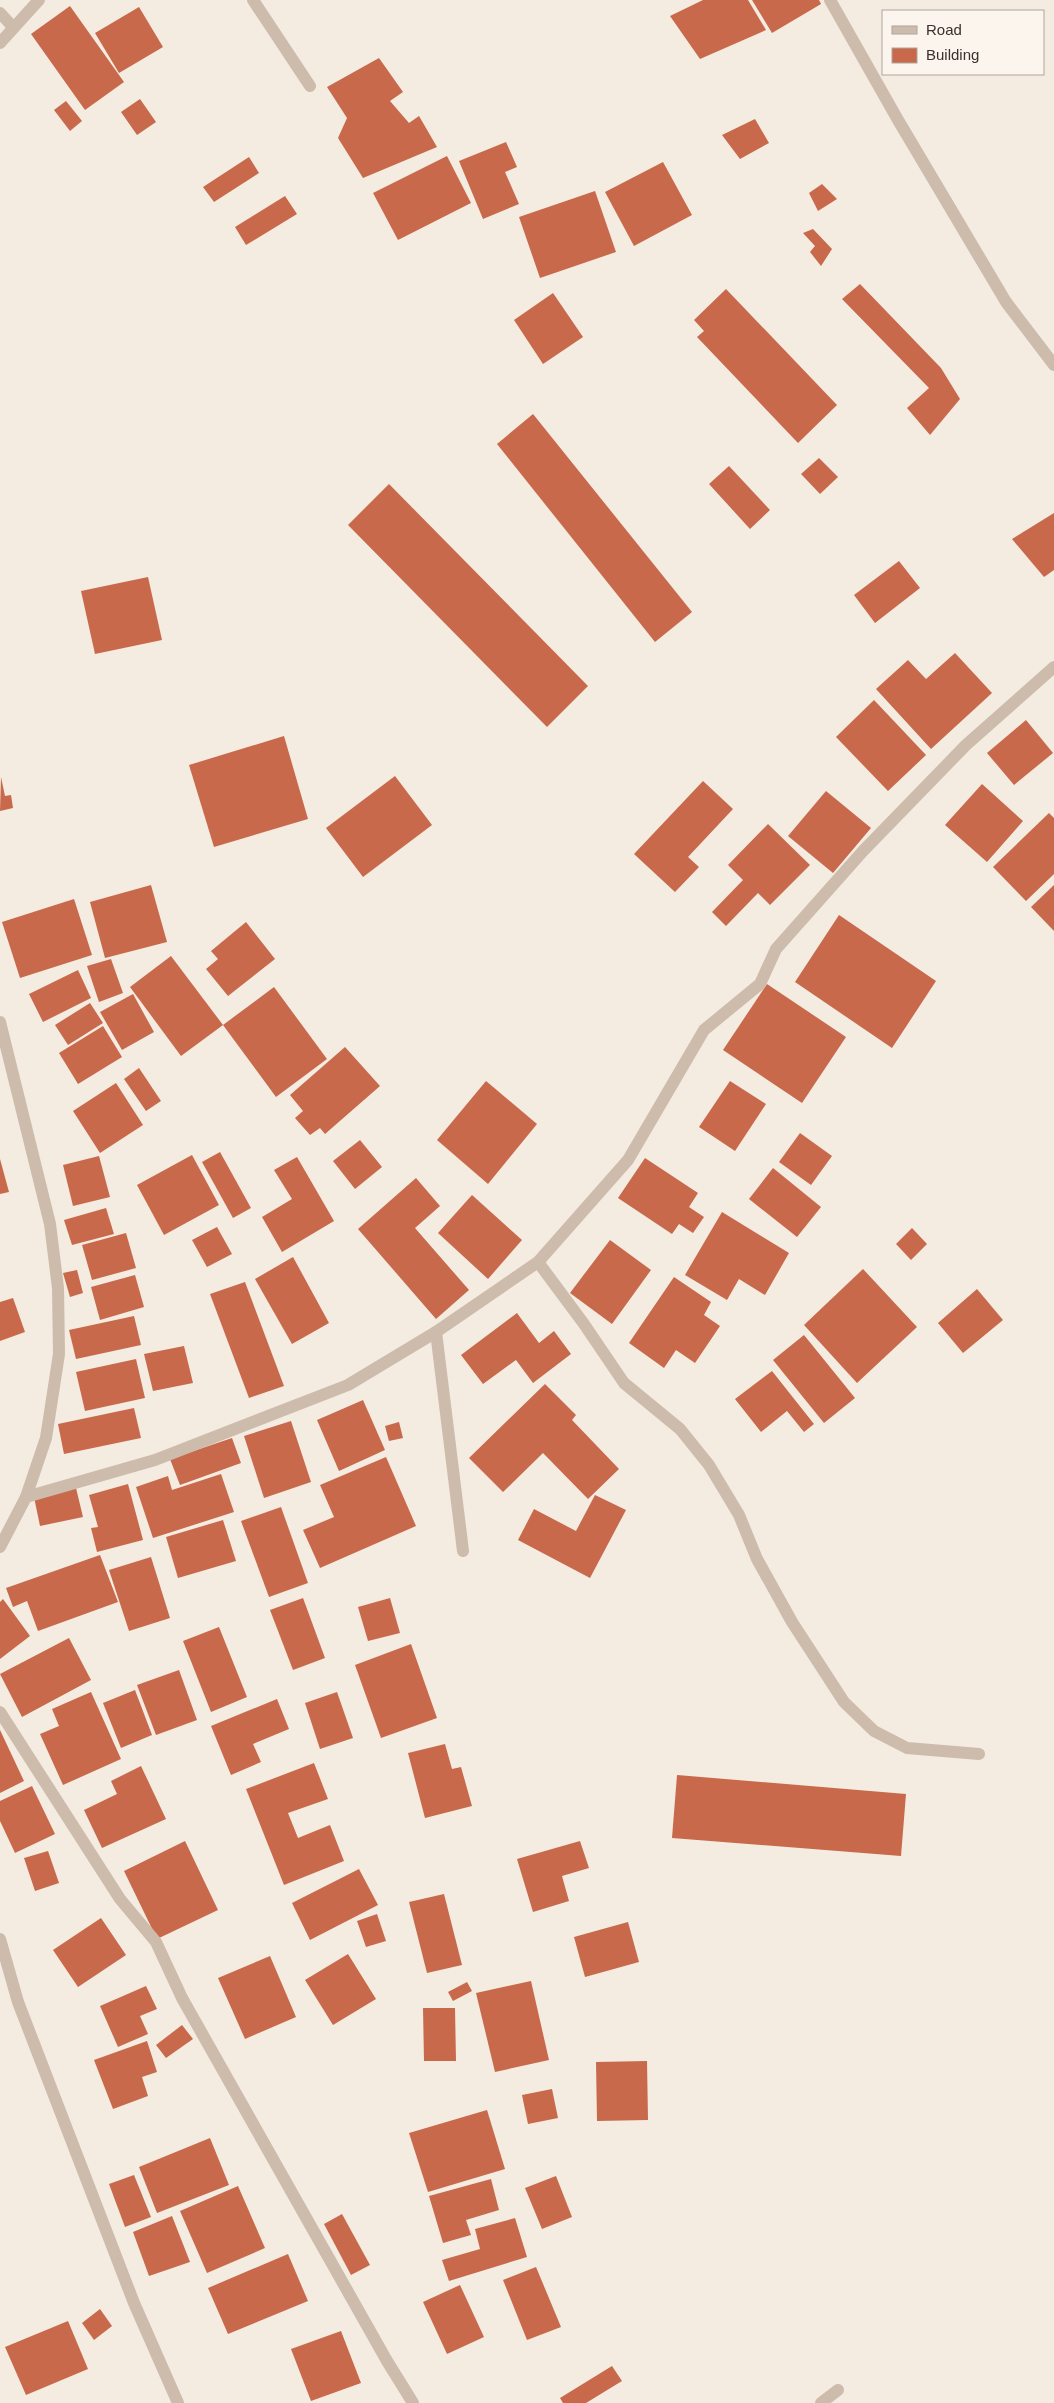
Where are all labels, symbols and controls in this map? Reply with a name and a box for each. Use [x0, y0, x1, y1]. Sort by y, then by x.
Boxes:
legend [882, 10, 1044, 75]
text: Road [926, 21, 962, 38]
text: Building [926, 46, 979, 63]

